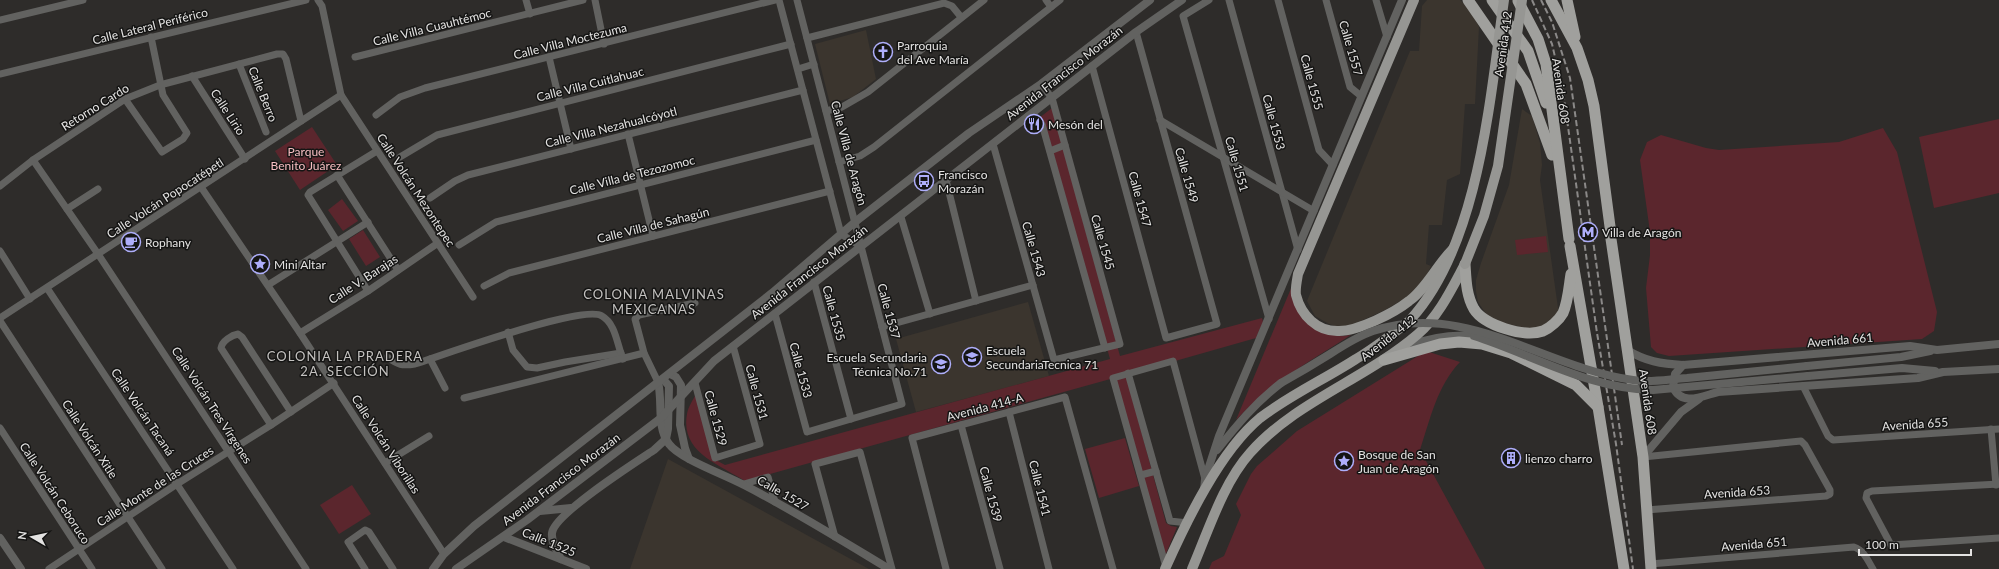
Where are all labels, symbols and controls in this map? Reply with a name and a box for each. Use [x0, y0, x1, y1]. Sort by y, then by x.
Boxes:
street label: Calle Lateral Periférico [91, 4, 209, 48]
street label: Calle Villa Cuauhtémoc [371, 5, 493, 49]
street label: Avenida 412 [1491, 10, 1515, 78]
street label: Calle 1557 [1336, 19, 1366, 77]
street label: Calle Villa Moctezuma [512, 20, 628, 62]
street label: Avenida Francisco Morazán [1003, 23, 1125, 123]
place label: Parroquia del Ave María [897, 38, 969, 67]
church icon: Parroquia del Ave María [872, 41, 894, 63]
street label: Calle 1555 [1297, 53, 1327, 111]
street label: Avenida 608 [1549, 57, 1573, 125]
street label: Calle Villa Cuitlahuac [535, 63, 645, 105]
street label: Calle Berro [245, 64, 281, 124]
street label: Retorno Cardo [58, 80, 132, 134]
street label: Calle Lirio [208, 86, 249, 138]
street label: Calle 1553 [1259, 93, 1289, 151]
street label: Calle Villa de Aragón [828, 99, 870, 207]
street label: Calle Villa Nezahualcóyotl [544, 103, 678, 151]
restaurant icon: Mesón del [1023, 113, 1045, 135]
place label: Mesón del [1048, 117, 1103, 132]
street label: Calle Volcán Mezontepec [374, 130, 458, 250]
street label: Calle 1551 [1222, 135, 1252, 193]
park label: Parque Benito Juárez [271, 144, 342, 173]
street label: Calle 1549 [1172, 146, 1202, 204]
street label: Calle Villa de Tezozomoc [568, 152, 696, 198]
street label: Calle Volcán Popocatépetl [104, 155, 226, 241]
place label: Francisco Morazán [938, 167, 988, 196]
bus stop icon: Francisco Morazán [913, 170, 935, 192]
street label: Calle 1547 [1125, 170, 1155, 228]
street label: Calle Villa de Sahagún [595, 204, 711, 246]
street label: Calle 1545 [1088, 213, 1118, 271]
street label: Calle 1543 [1019, 220, 1049, 278]
metro station icon: Villa de Aragón [1577, 221, 1599, 243]
street label: Avenida Francisco Morazán [748, 222, 870, 322]
place label: Villa de Aragón [1602, 225, 1681, 240]
cafe icon: Rophany [120, 231, 142, 253]
place label: Rophany [145, 235, 192, 250]
street label: Calle V. Barajas [326, 251, 400, 307]
place icon: Mini Altar [249, 253, 271, 275]
place label: Mini Altar [274, 257, 326, 272]
street label: Calle 1537 [874, 282, 904, 340]
street label: Calle 1535 [819, 284, 849, 342]
district label: COLONIA MALVINAS MEXICANAS [583, 286, 725, 317]
street label: Avenida 412 [1357, 312, 1419, 364]
street label: Avenida 661 [1806, 330, 1874, 350]
street label: Calle 1533 [786, 341, 816, 399]
place label: Escuela SecundariaTecnica 71 [986, 343, 1098, 372]
street label: Calle Volcán Tres Vírgenes [169, 344, 255, 466]
school or university icon: Escuela SecundariaTecnica 71 [961, 346, 983, 368]
district label: COLONIA LA PRADERA 2A. SECCIÓN [267, 348, 423, 379]
place label: Escuela Secundaria Técnica No.71 [827, 350, 927, 379]
school or university icon: Escuela Secundaria Técnica No.71 [930, 353, 952, 375]
street label: Calle 1531 [742, 363, 772, 421]
street label: Calle Volcán Tacaná [108, 365, 178, 459]
street label: Avenida 608 [1636, 368, 1660, 436]
street label: Calle 1529 [701, 389, 731, 447]
street label: Avenida 414-A [945, 389, 1026, 424]
street label: Calle Volcán Viborillas [348, 392, 424, 496]
street label: Calle Volcán Xitle [59, 397, 121, 481]
street label: Avenida 655 [1881, 414, 1949, 434]
street label: Avenida Francisco Morazán [499, 430, 623, 528]
street label: Calle Volcán Ceboruco [17, 439, 94, 547]
street label: Calle Monte de las Cruces [94, 443, 216, 529]
place label: Bosque de San Juan de Aragón [1358, 447, 1439, 476]
building icon: lienzo charro [1500, 447, 1522, 469]
place icon: Bosque de San Juan de Aragón [1333, 450, 1355, 472]
place label: lienzo charro [1525, 451, 1593, 466]
street label: Calle 1541 [1026, 459, 1054, 517]
street label: Calle 1539 [976, 465, 1006, 523]
street label: Calle 1527 [755, 472, 811, 514]
street label: Avenida 653 [1703, 482, 1771, 502]
north arrow [12, 517, 52, 557]
street label: Calle 1525 [520, 524, 578, 560]
text: N [15, 530, 29, 541]
scale bar [1859, 531, 1971, 557]
street label: Avenida 651 [1720, 534, 1788, 554]
text: 100 m [1865, 537, 1899, 552]

